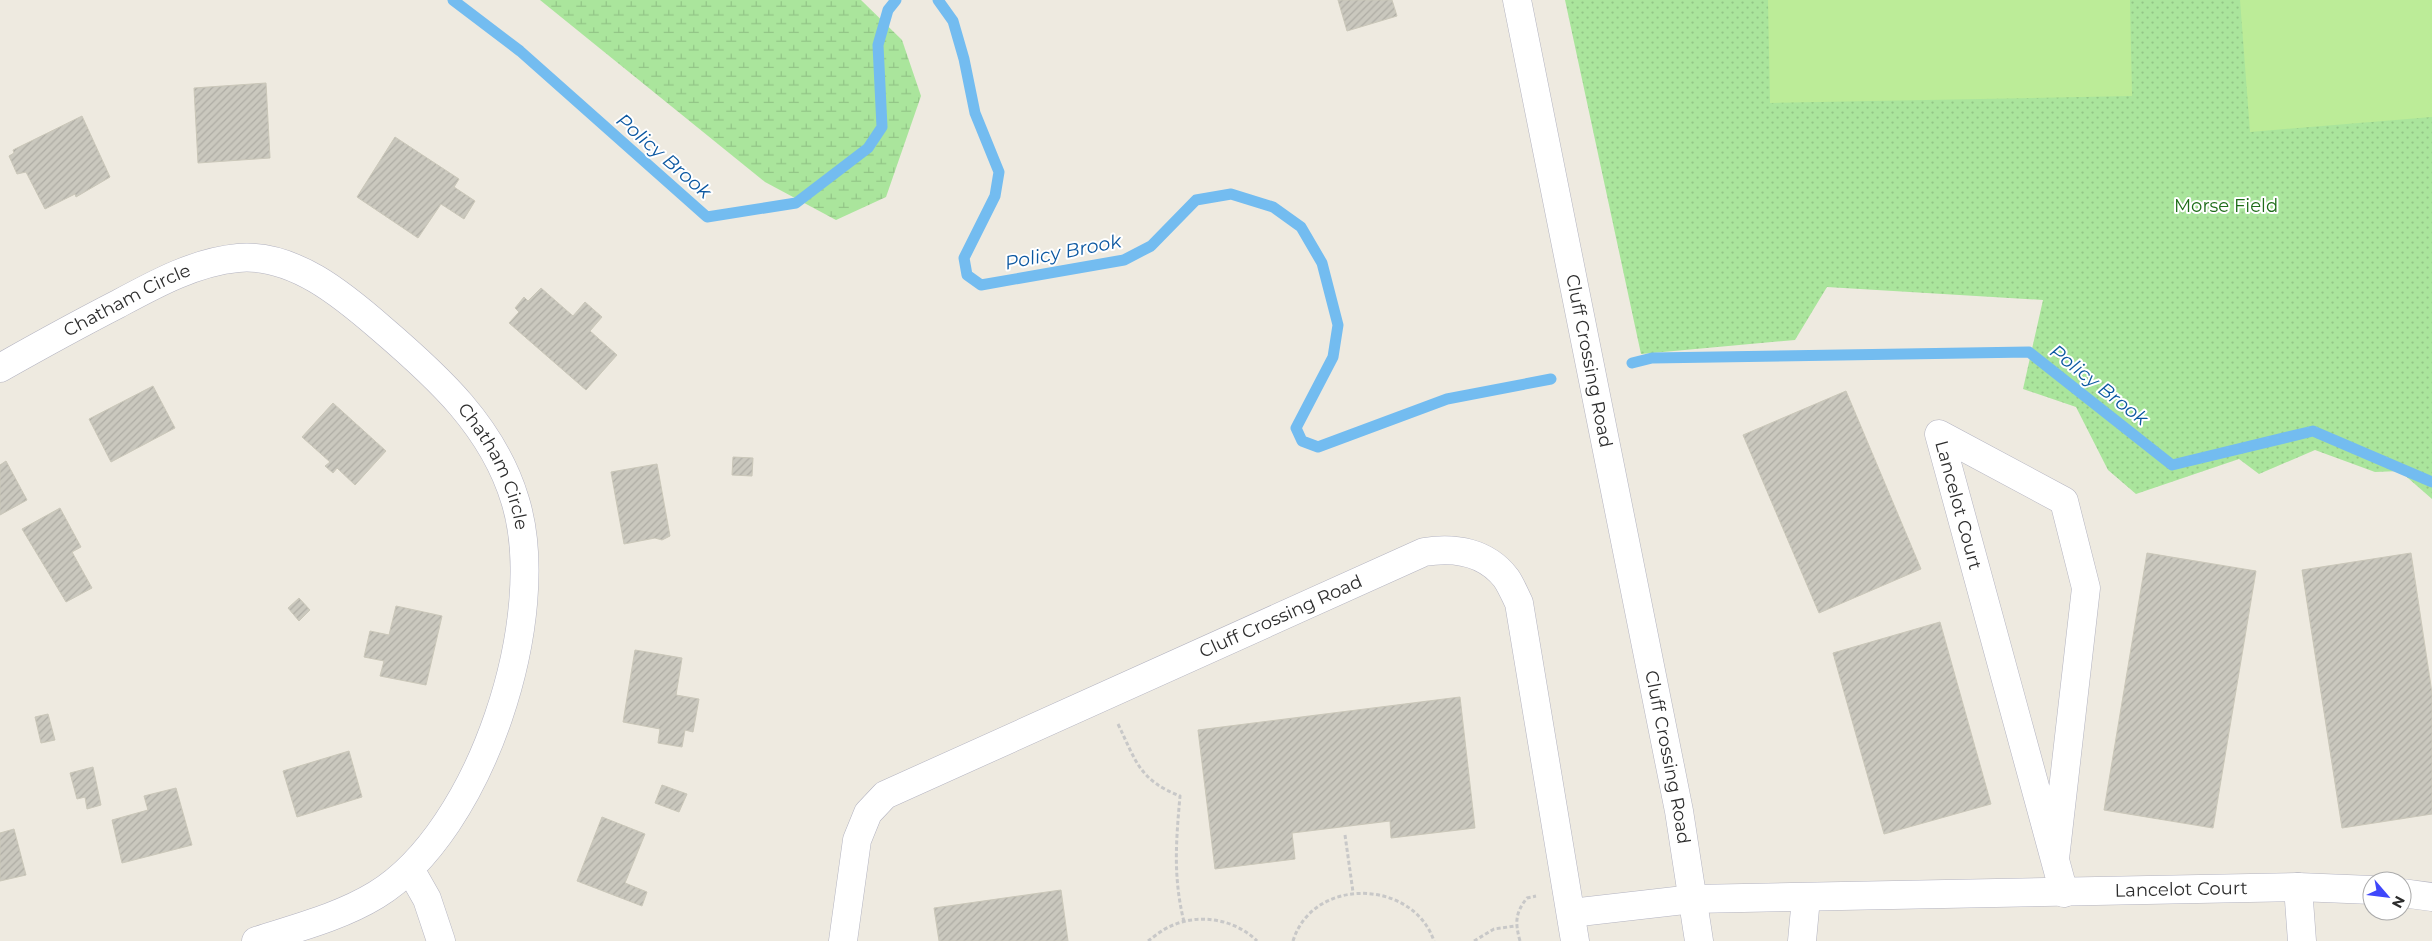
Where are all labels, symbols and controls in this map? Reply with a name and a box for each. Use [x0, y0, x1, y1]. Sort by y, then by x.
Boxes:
water label: Policy Brook [612, 109, 717, 204]
park label: Morse Field [2174, 195, 2278, 217]
water label: Policy Brook [1003, 229, 1124, 275]
street label: Chatham Circle [60, 259, 194, 342]
street label: Cluff Crossing Road [1561, 272, 1617, 450]
water label: Policy Brook [2045, 340, 2153, 431]
street label: Chatham Circle [453, 398, 533, 532]
street label: Lancelot Court [1930, 438, 1986, 572]
street label: Cluff Crossing Road [1196, 570, 1366, 663]
street label: Cluff Crossing Road [1640, 668, 1695, 846]
north arrow [2362, 871, 2412, 921]
street label: Lancelot Court [2114, 877, 2248, 902]
text: N [2388, 893, 2409, 911]

